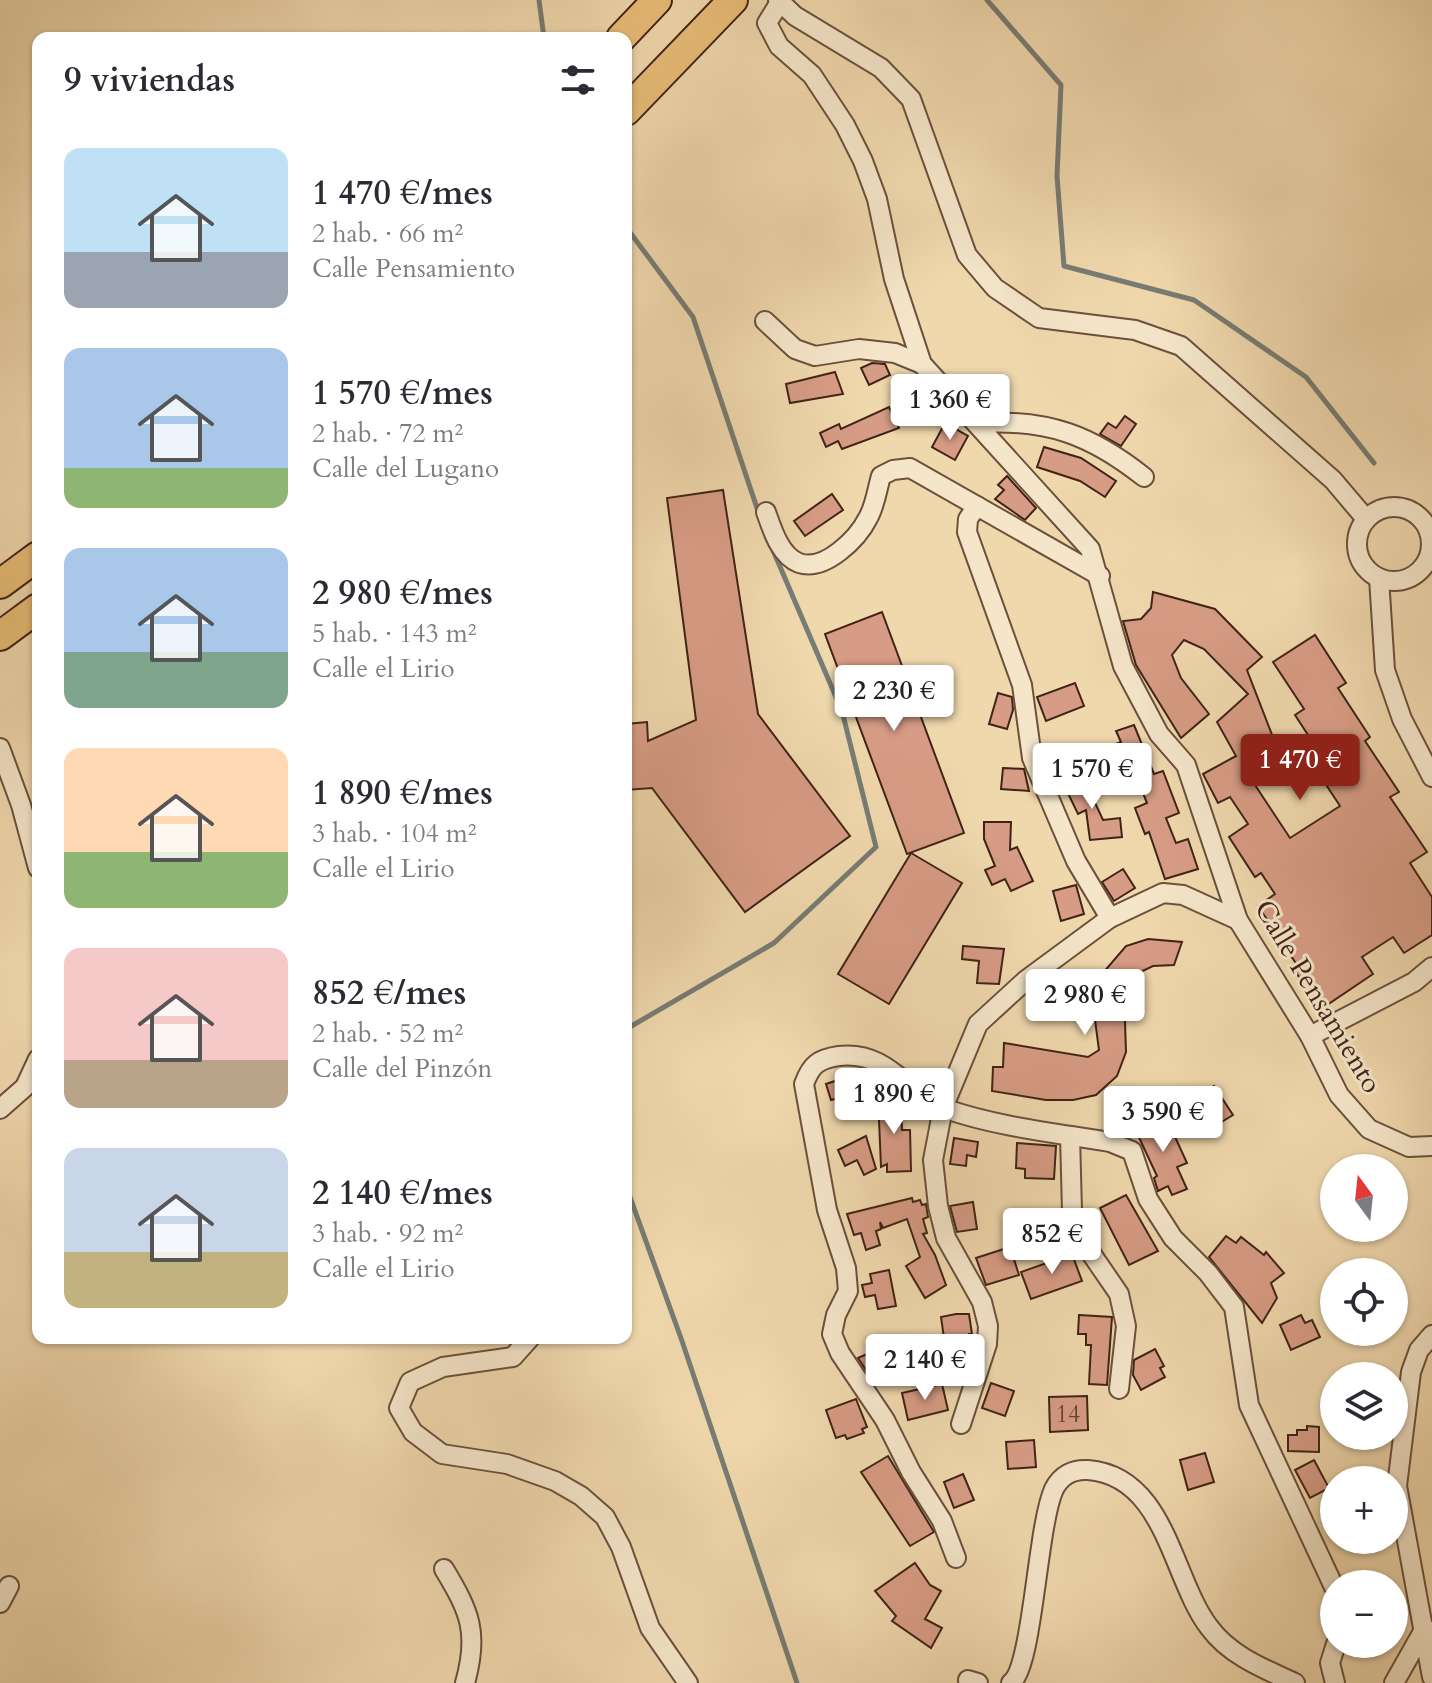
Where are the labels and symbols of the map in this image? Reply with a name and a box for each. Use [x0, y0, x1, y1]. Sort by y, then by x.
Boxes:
pin: 1 360 € [876, 374, 1024, 442]
pin: 2 230 € [820, 665, 968, 733]
pin: 1 470 € [1226, 734, 1374, 802]
pin: 1 570 € [1018, 743, 1166, 811]
street label: Calle Pensamiento [1246, 893, 1391, 1100]
pin: 2 980 € [1011, 969, 1159, 1037]
pin: 1 890 € [820, 1068, 968, 1136]
pin: 3 590 € [1089, 1086, 1237, 1154]
north arrow [1320, 1154, 1408, 1242]
pin: 852 € [996, 1208, 1108, 1276]
pin: 2 140 € [851, 1334, 999, 1402]
house number: 14 [1056, 1398, 1080, 1431]

